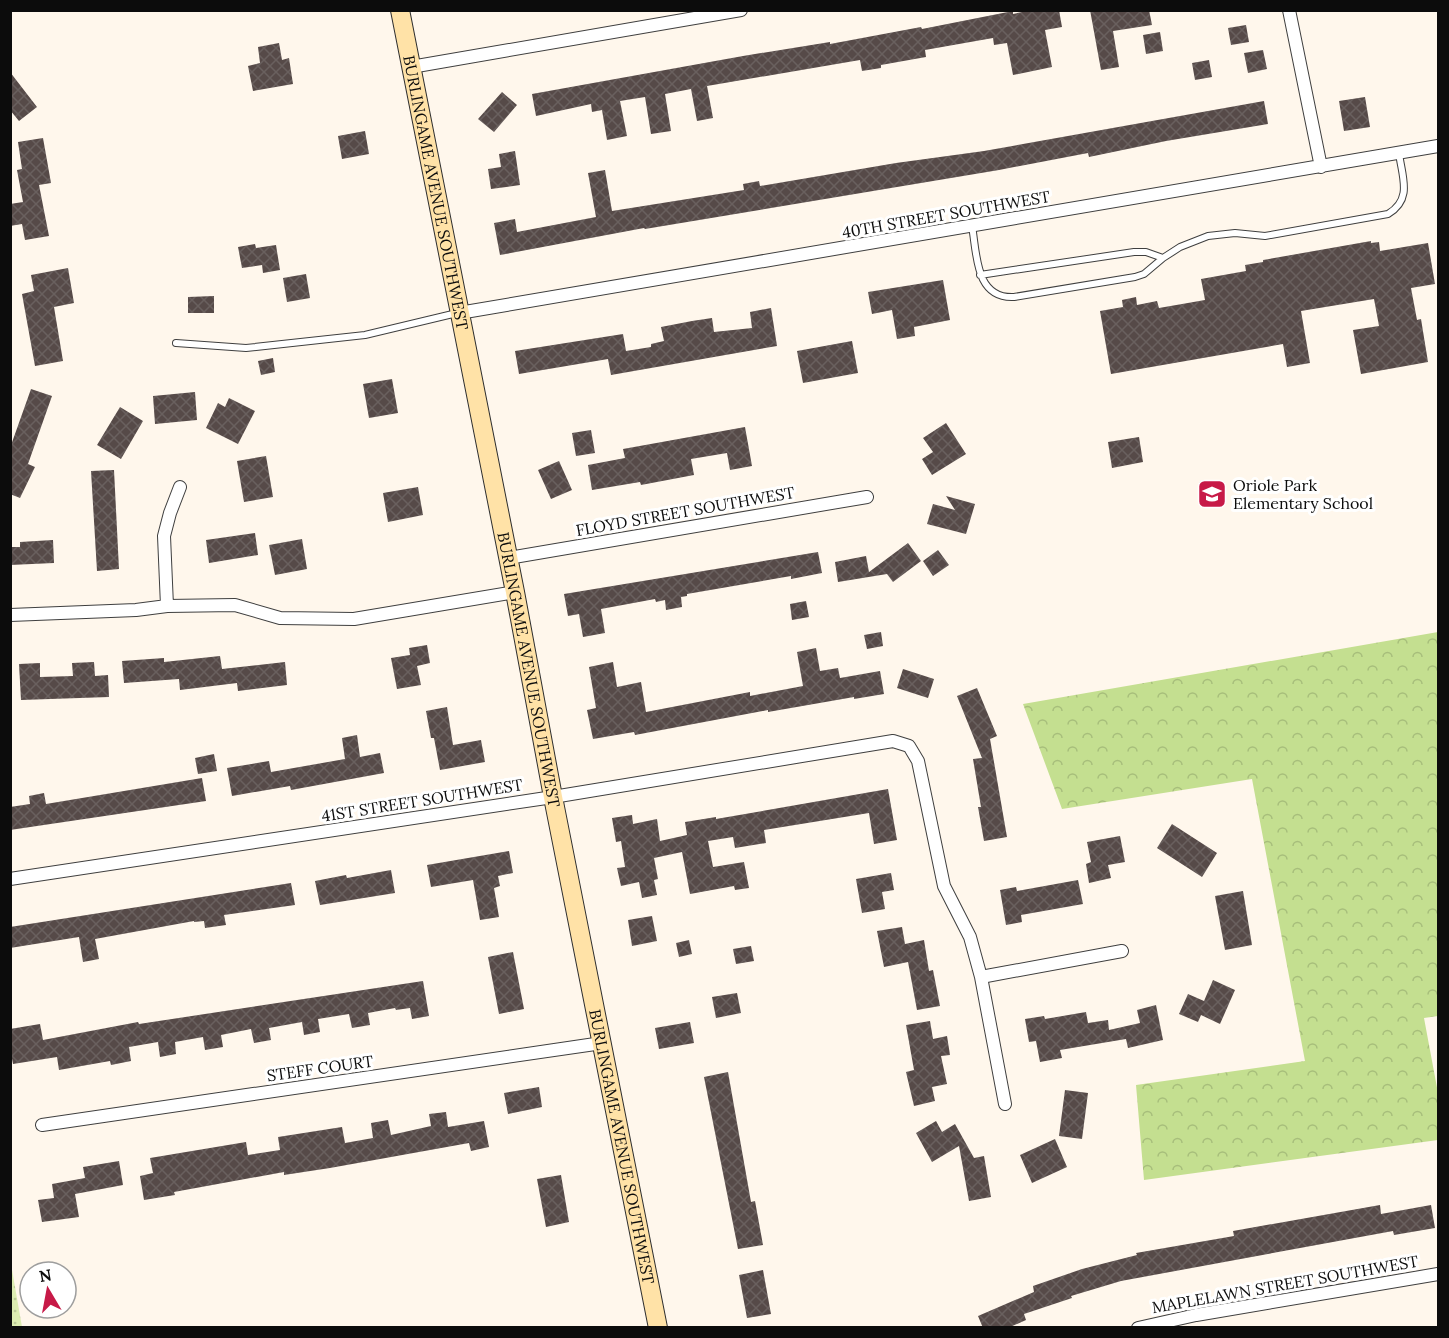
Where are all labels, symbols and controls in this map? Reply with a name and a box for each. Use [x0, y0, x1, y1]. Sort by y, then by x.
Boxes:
street label: BURLINGAME AVENUE SOUTHWEST [399, 53, 473, 332]
street label: 40TH STREET SOUTHWEST [840, 186, 1052, 242]
place label: Oriole Park Elementary School [1233, 475, 1373, 513]
school or university icon: Oriole Park Elementary School [1196, 478, 1228, 510]
street label: FLOYD STREET SOUTHWEST [574, 482, 796, 540]
street label: BURLINGAME AVENUE SOUTHWEST [493, 530, 565, 809]
street label: 41ST STREET SOUTHWEST [320, 774, 524, 826]
street label: BURLINGAME AVENUE SOUTHWEST [585, 1007, 659, 1286]
street label: STEFF COURT [266, 1051, 374, 1085]
street label: MAPLELAWN STREET SOUTHWEST [1150, 1251, 1420, 1317]
north arrow [18, 1260, 78, 1320]
text: N [38, 1264, 53, 1286]

